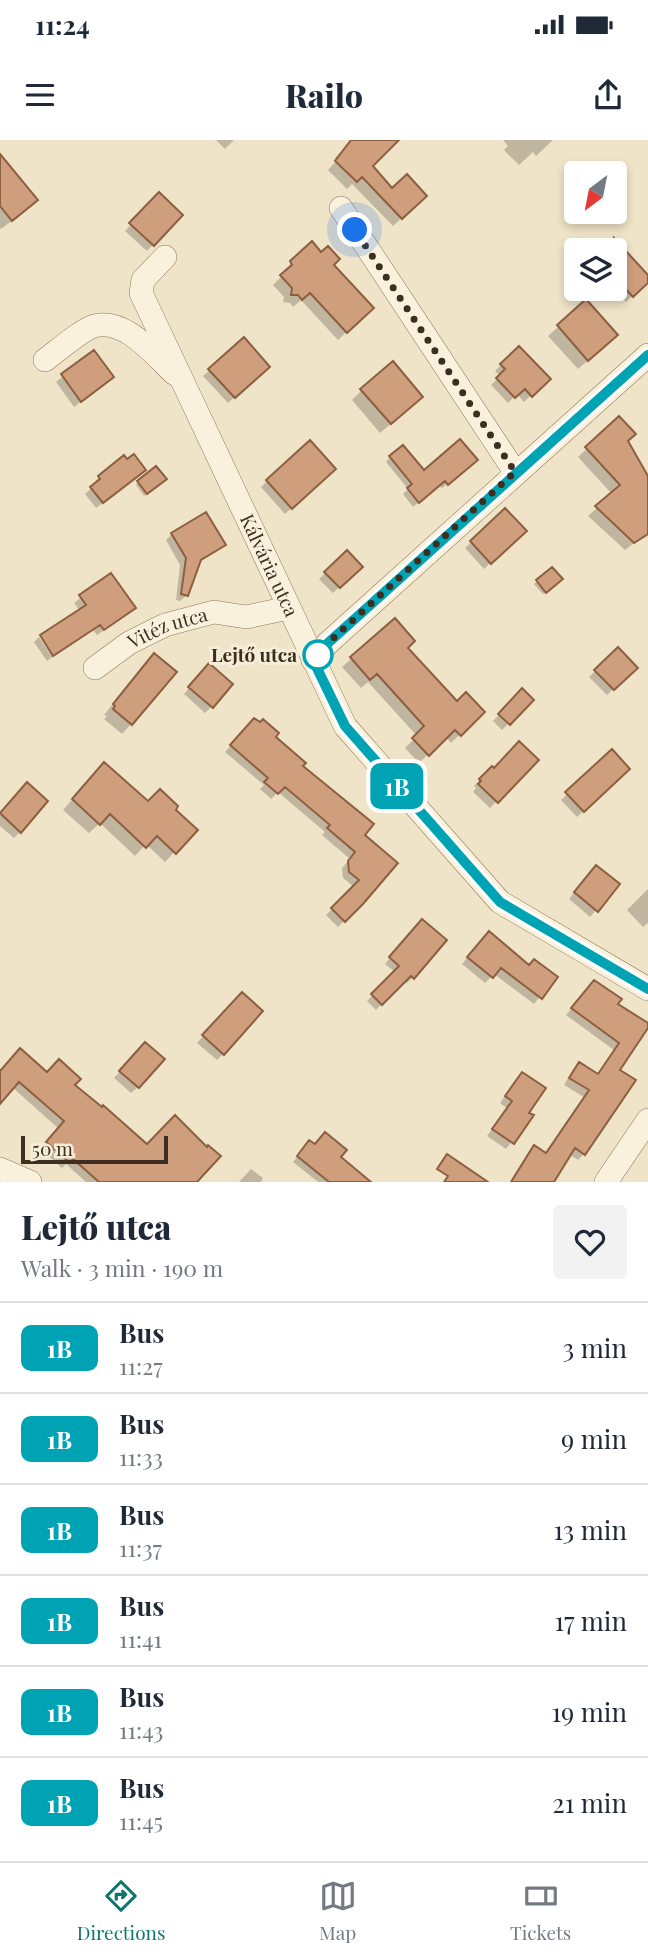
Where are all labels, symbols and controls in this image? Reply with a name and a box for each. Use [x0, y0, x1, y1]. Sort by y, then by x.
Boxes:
text: 11:24 [35, 7, 90, 42]
text: Railo [285, 73, 363, 116]
icon: menu [21, 76, 59, 114]
icon: share [589, 76, 627, 114]
north arrow [564, 161, 626, 224]
map controls [564, 161, 627, 301]
your location [337, 212, 372, 247]
button: layers [564, 238, 627, 301]
street label: Kálvária utca [235, 509, 306, 621]
street label: Vitéz utca [122, 600, 211, 654]
marker: Lejtő utca [303, 640, 333, 670]
place label: Lejtő utca [211, 641, 297, 667]
line badge: 1B [366, 763, 428, 809]
text: 1B [384, 770, 410, 802]
scale bar [21, 1133, 168, 1165]
text: 50 m [32, 1135, 73, 1161]
text: Lejtő utca [21, 1204, 171, 1248]
button: heart [553, 1205, 627, 1279]
text: Walk · 3 min · 190 m [21, 1252, 223, 1283]
text: Bus [119, 1315, 164, 1350]
text: 3 min [563, 1330, 627, 1365]
text: 1B [47, 1332, 72, 1364]
text: 11:27 [119, 1350, 163, 1381]
text: Bus [119, 1406, 164, 1441]
text: 9 min [561, 1421, 627, 1456]
text: 1B [47, 1423, 72, 1455]
text: 11:33 [119, 1441, 163, 1472]
text: Bus [119, 1497, 164, 1532]
text: 13 min [553, 1512, 627, 1547]
text: 1B [47, 1514, 72, 1546]
text: 11:37 [119, 1532, 162, 1563]
text: Bus [119, 1588, 164, 1623]
text: 17 min [554, 1603, 627, 1638]
text: 1B [47, 1605, 72, 1637]
text: 11:41 [119, 1623, 162, 1654]
text: Bus [119, 1679, 164, 1714]
text: 19 min [551, 1694, 627, 1729]
text: 1B [47, 1696, 72, 1728]
text: 11:43 [119, 1714, 163, 1745]
text: Bus [119, 1770, 164, 1805]
text: 21 min [552, 1785, 627, 1820]
text: 1B [47, 1787, 72, 1819]
text: 11:45 [119, 1805, 163, 1836]
tab: Directions [77, 1877, 165, 1945]
tab: Map [319, 1877, 357, 1945]
tab: Tickets [510, 1877, 571, 1945]

